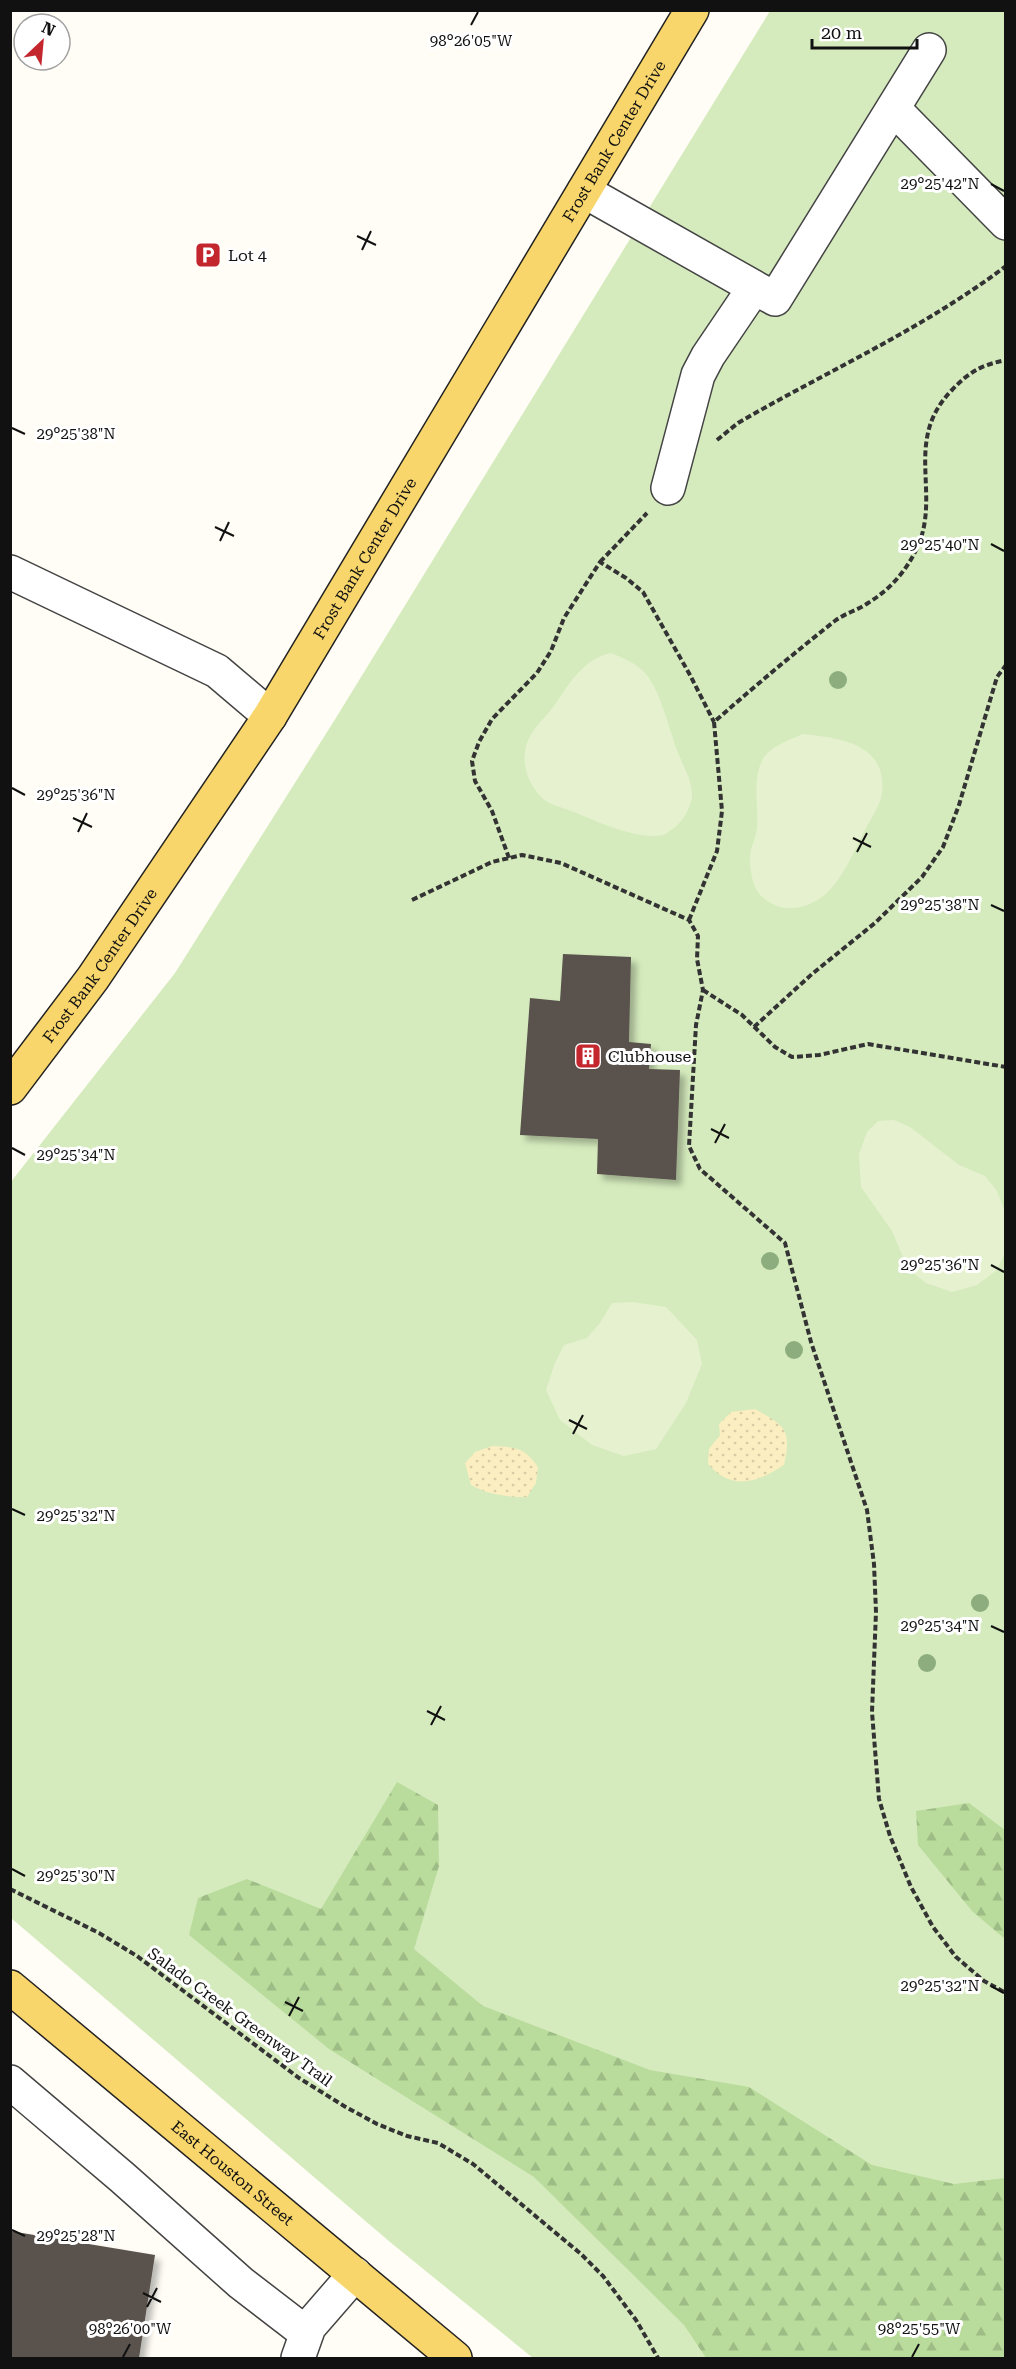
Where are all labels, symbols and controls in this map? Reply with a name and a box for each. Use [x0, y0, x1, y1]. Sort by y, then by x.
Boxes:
north arrow [12, 12, 72, 72]
scale bar [812, 12, 917, 50]
text: N [39, 18, 58, 40]
text: 20 m [821, 22, 862, 43]
text: 98°26'05"W [430, 32, 513, 50]
street label: Frost Bank Center Drive [558, 57, 669, 225]
text: 29°25'42"N [900, 175, 980, 193]
parking icon: Lot 4 [193, 240, 223, 270]
place label: Lot 4 [228, 246, 267, 265]
text: 29°25'38"N [36, 425, 116, 443]
street label: Frost Bank Center Drive [309, 474, 420, 642]
text: 29°25'40"N [900, 536, 980, 554]
text: 29°25'36"N [36, 786, 116, 804]
street label: Frost Bank Center Drive [38, 884, 161, 1046]
text: 29°25'38"N [900, 896, 980, 914]
building icon: Clubhouse [573, 1041, 603, 1071]
place label: Clubhouse [608, 1047, 691, 1066]
text: 29°25'34"N [36, 1146, 116, 1164]
text: 29°25'36"N [900, 1256, 980, 1274]
text: 29°25'32"N [36, 1507, 116, 1525]
text: 29°25'34"N [900, 1617, 980, 1635]
text: 29°25'30"N [36, 1867, 116, 1885]
street label: Salado Creek Greenway Trail [144, 1944, 336, 2090]
text: 29°25'32"N [900, 1977, 980, 1995]
street label: East Houston Street [168, 2116, 298, 2229]
text: 29°25'28"N [36, 2227, 116, 2245]
text: 98°26'00"W [89, 2320, 172, 2338]
text: 98°25'55"W [878, 2320, 961, 2338]

